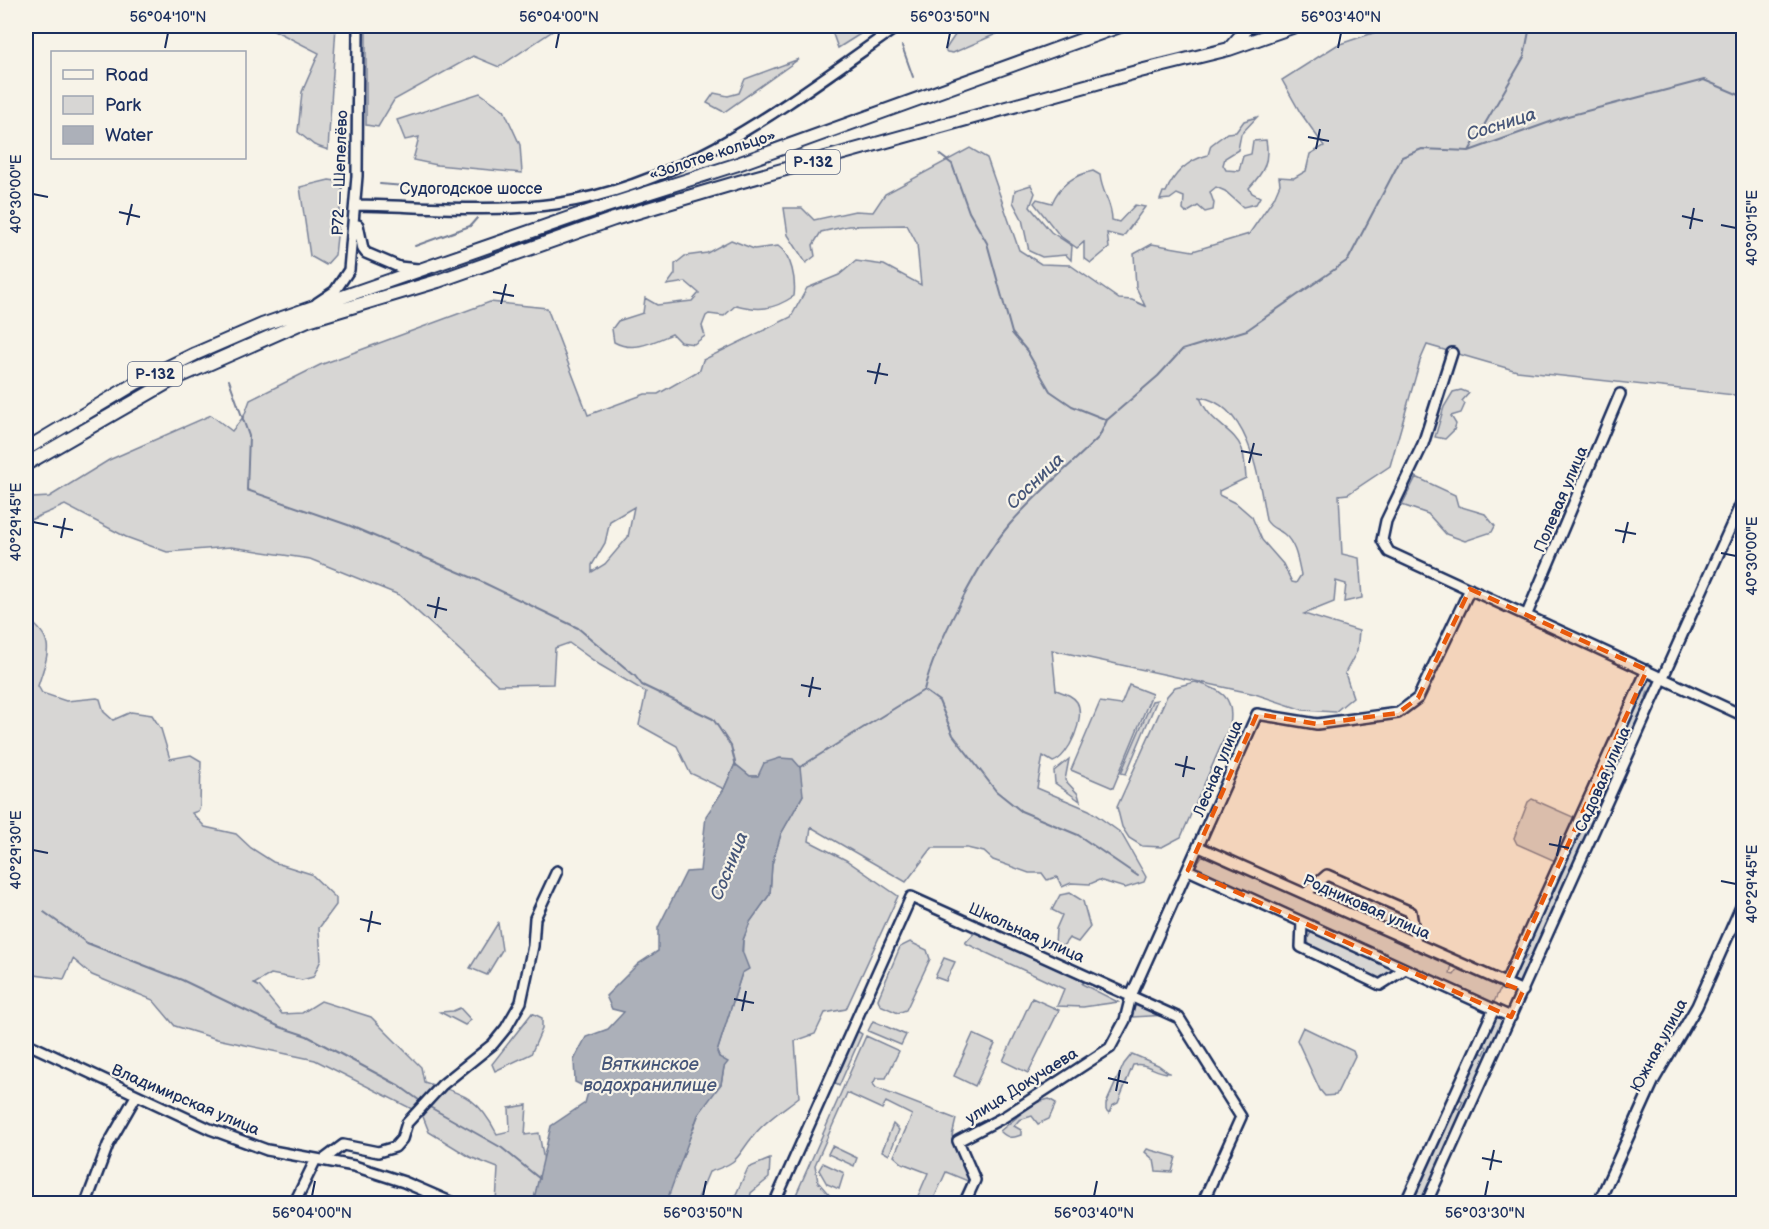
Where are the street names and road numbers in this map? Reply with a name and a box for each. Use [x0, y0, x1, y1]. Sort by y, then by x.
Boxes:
street label: Р72 — Шепелёво [329, 110, 352, 236]
street label: «Золотое кольцо» [647, 126, 778, 185]
road number: Р-132 [786, 150, 840, 174]
street label: Судогодское шоссе [400, 180, 542, 199]
road number: Р-132 [128, 362, 182, 386]
street label: Полевая улица [1530, 443, 1593, 556]
street label: Лесная улица [1189, 717, 1247, 821]
street label: Садовая улица [1572, 723, 1635, 835]
street label: Родниковая улица [1300, 871, 1434, 944]
street label: Школьная улица [965, 899, 1088, 968]
street label: Южная улица [1627, 995, 1692, 1096]
street label: улица Докучаева [962, 1044, 1082, 1128]
street label: Владимирская улица [109, 1061, 263, 1140]

